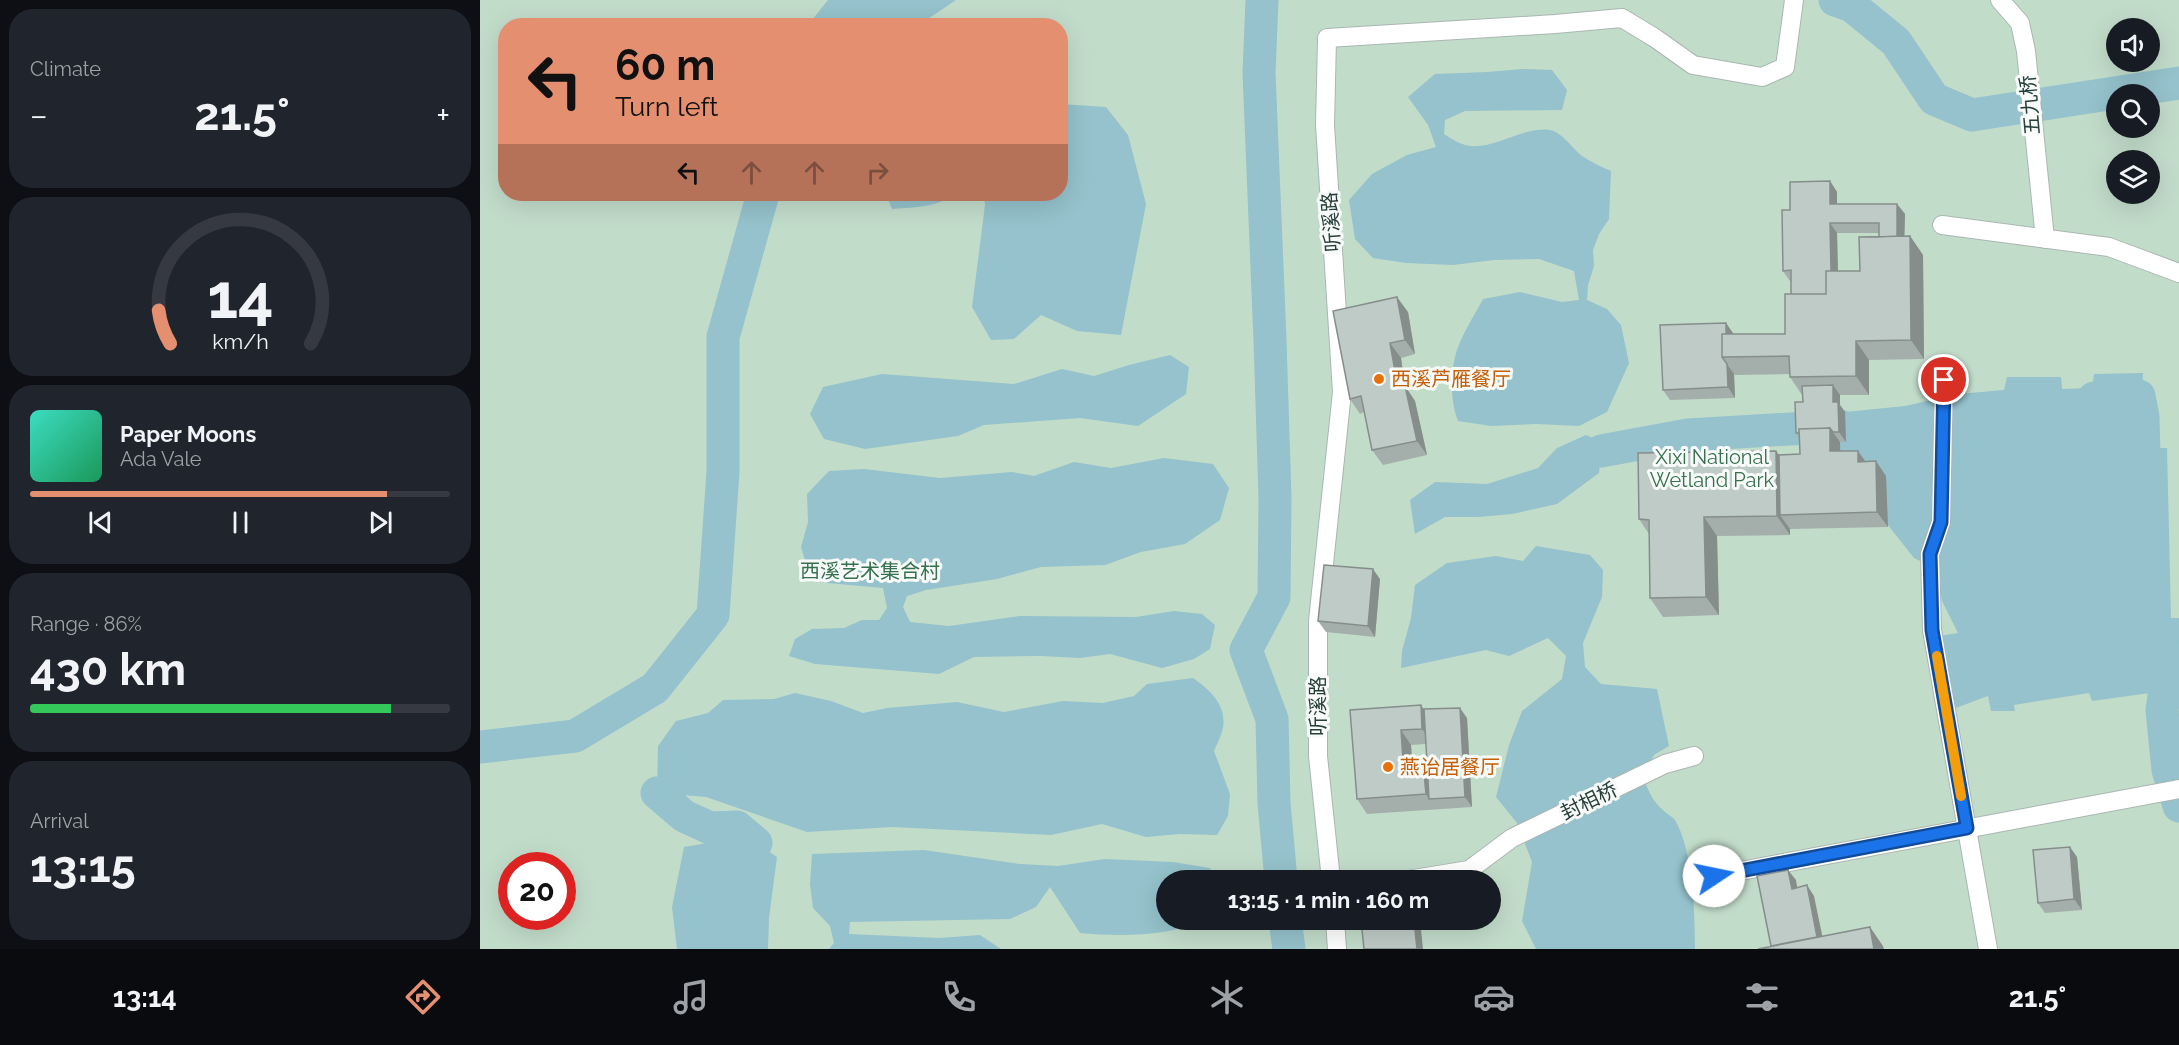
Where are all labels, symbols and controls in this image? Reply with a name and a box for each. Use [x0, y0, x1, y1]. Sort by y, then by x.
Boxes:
map controls [2106, 18, 2160, 204]
button: sound [2106, 18, 2160, 72]
text: 60 m [615, 41, 715, 90]
icon: left [516, 42, 594, 120]
text: Climate [30, 57, 101, 81]
street label: 五九桥 [2015, 74, 2045, 136]
button: search [2106, 84, 2160, 138]
text: 21.5° [194, 88, 290, 141]
text: Turn left [615, 91, 718, 122]
text: − [30, 96, 48, 135]
text: + [436, 96, 450, 135]
button: layers [2106, 150, 2160, 204]
icon: left [672, 156, 705, 189]
icon: ahead [735, 156, 768, 189]
icon: ahead [798, 156, 831, 189]
icon: right [861, 156, 894, 189]
street label: 听溪路 [1317, 191, 1345, 253]
text: 14 [207, 259, 273, 333]
text: km/h [212, 329, 268, 354]
pin [1918, 354, 1969, 405]
icon: arrive [1927, 363, 1960, 396]
place label: 西溪芦雁餐厅 [1391, 367, 1511, 391]
marker: 西溪芦雁餐厅 [1372, 372, 1386, 386]
text: Paper Moons [120, 421, 256, 447]
park label: Xixi National Wetland Park [1650, 445, 1775, 492]
text: Ada Vale [120, 447, 202, 471]
icon: previous [84, 506, 117, 539]
icon: pause [224, 506, 257, 539]
icon: next [364, 506, 397, 539]
park label: 西溪艺术集合村 [800, 559, 940, 583]
text: Range · 86% [30, 612, 142, 636]
text: 430 km [30, 643, 186, 696]
street label: 听溪路 [1306, 676, 1330, 736]
place label: 燕诒居餐厅 [1400, 755, 1500, 779]
marker: 燕诒居餐厅 [1381, 760, 1395, 774]
street label: 封相桥 [1557, 777, 1621, 825]
text: Arrival [30, 809, 89, 833]
text: 13:15 [30, 840, 136, 893]
position arrow [1682, 844, 1746, 908]
speed limit sign: 20 [498, 852, 576, 930]
text: 13:15 · 1 min · 160 m [1228, 887, 1429, 913]
icon: directions [402, 976, 444, 1018]
icon: music [670, 976, 712, 1018]
icon: phone [938, 976, 980, 1018]
icon: climate [1206, 976, 1248, 1018]
icon: car [1473, 976, 1515, 1018]
icon: filters [1741, 976, 1783, 1018]
text: 13:14 [113, 982, 177, 1013]
text: 21.5° [2009, 982, 2066, 1013]

